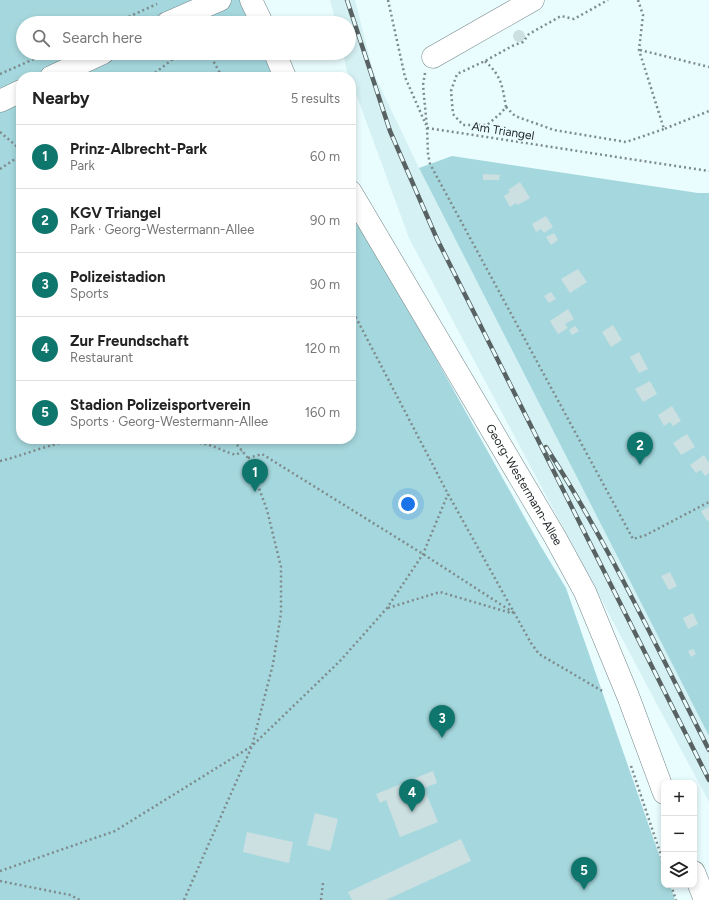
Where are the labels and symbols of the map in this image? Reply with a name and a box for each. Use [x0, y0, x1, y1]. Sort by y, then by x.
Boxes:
street label: Am Triangel [471, 119, 535, 143]
street label: Georg-Westermann-Allee [483, 422, 565, 548]
pin: 2 [627, 432, 653, 465]
pin: 1 [242, 459, 268, 492]
your location [398, 494, 418, 514]
pin: 3 [429, 705, 455, 738]
pin: 4 [399, 779, 425, 812]
pin: 5 [571, 857, 597, 890]

